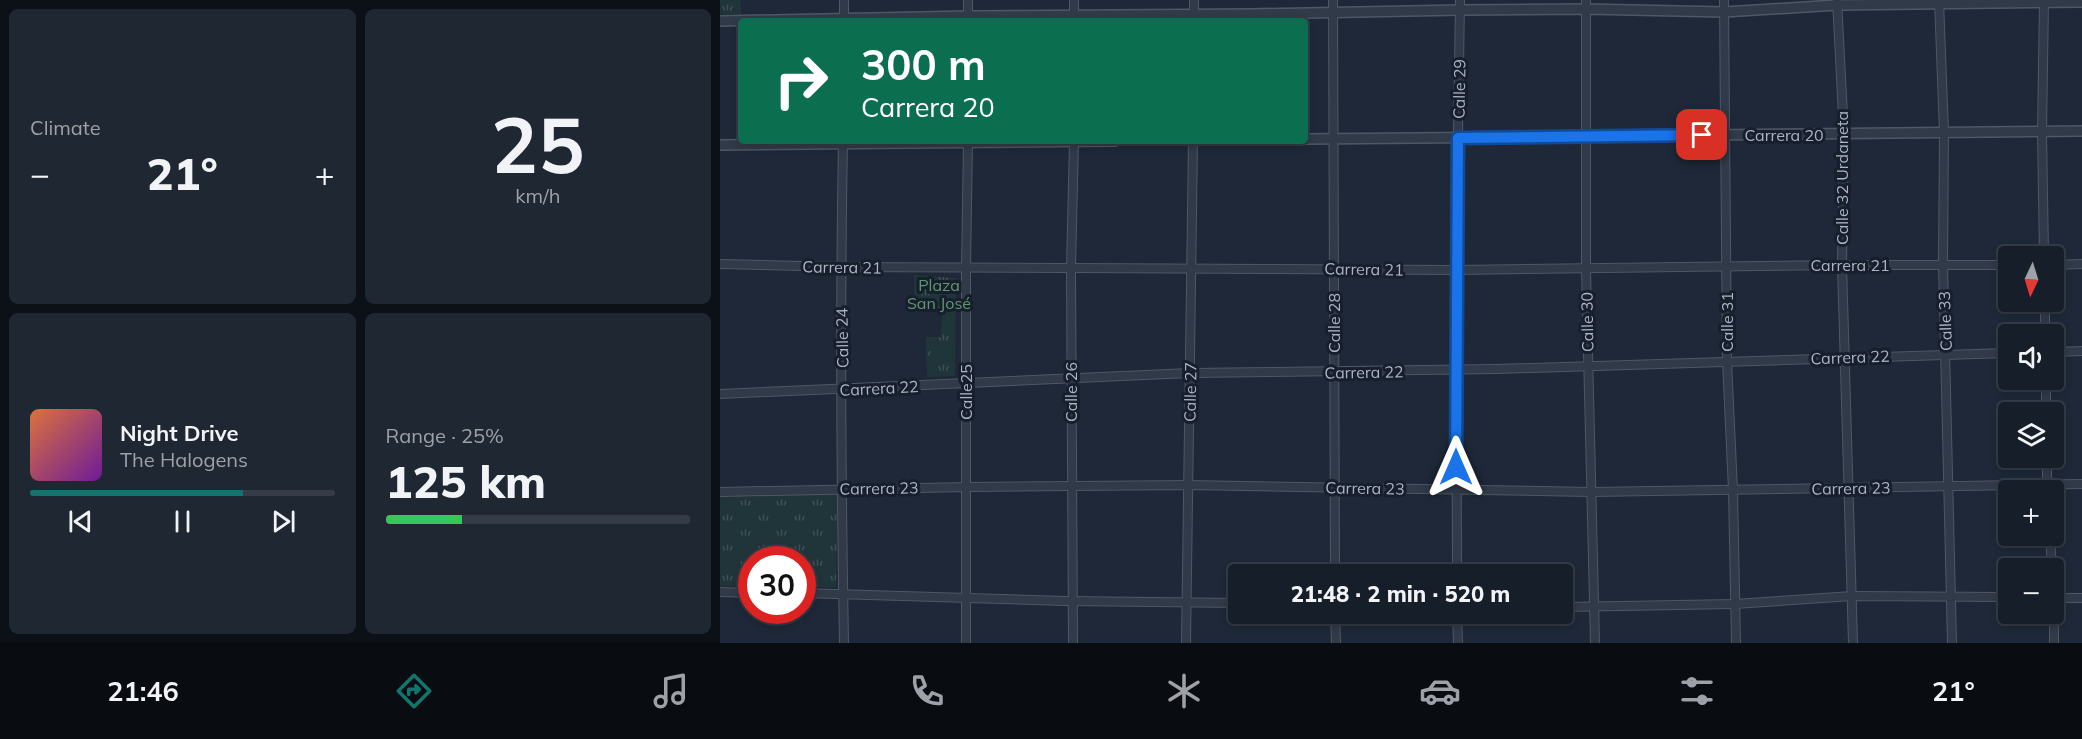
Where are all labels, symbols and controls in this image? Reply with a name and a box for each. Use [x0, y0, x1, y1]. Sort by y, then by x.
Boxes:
text: 300 m [861, 38, 986, 91]
icon: right [762, 42, 840, 120]
street label: Calle 29 [1448, 59, 1470, 119]
text: Carrera 20 [861, 90, 995, 124]
text: 25 [491, 95, 585, 193]
pin [1676, 109, 1727, 160]
street label: Calle 32 Urdaneta [1832, 111, 1852, 245]
text: Climate [30, 115, 101, 140]
icon: arrive [1685, 118, 1718, 151]
street label: Carrera 20 [1744, 125, 1824, 145]
text: 21° [147, 145, 218, 201]
text: − [30, 153, 50, 194]
text: + [315, 153, 335, 194]
text: km/h [515, 183, 560, 208]
north arrow [1998, 246, 2064, 312]
map controls [1998, 246, 2064, 624]
street label: Carrera 21 [1810, 255, 1890, 275]
street label: Carrera 21 [802, 256, 882, 278]
street label: Carrera 21 [1324, 258, 1404, 280]
park label: Plaza San José [907, 275, 971, 313]
street label: Calle 33 [1934, 291, 1956, 351]
street label: Calle 30 [1576, 292, 1598, 352]
street label: Calle 31 [1717, 292, 1737, 352]
street label: Calle 28 [1324, 293, 1344, 353]
street label: Calle 24 [831, 307, 853, 368]
button: sound [1998, 324, 2064, 390]
street label: Carrera 22 [1810, 346, 1890, 368]
street label: Carrera 22 [1324, 361, 1404, 383]
street label: Calle 26 [1061, 362, 1081, 422]
street label: Calle 27 [1179, 362, 1201, 422]
street label: Calle25 [956, 364, 976, 420]
street label: Carrera 22 [839, 376, 919, 400]
button: layers [1998, 402, 2064, 468]
text: Night Drive [120, 419, 239, 447]
text: Range · 25% [386, 423, 504, 448]
position arrow [1424, 435, 1488, 499]
text: The Halogens [120, 447, 248, 472]
text: 125 km [386, 453, 546, 509]
street label: Carrera 23 [839, 477, 919, 499]
street label: Carrera 23 [1325, 477, 1405, 499]
street label: Carrera 23 [1811, 477, 1891, 499]
button: + [1998, 480, 2064, 546]
icon: previous [64, 505, 97, 538]
icon: pause [166, 505, 199, 538]
icon: next [267, 505, 300, 538]
speed limit sign: 30 [738, 546, 816, 624]
button: − [1998, 558, 2064, 624]
text: 21:48 · 2 min · 520 m [1291, 580, 1510, 608]
icon: directions [393, 670, 435, 712]
icon: music [650, 670, 692, 712]
icon: phone [906, 670, 948, 712]
icon: climate [1163, 670, 1205, 712]
icon: car [1419, 670, 1461, 712]
icon: filters [1676, 670, 1718, 712]
text: 21:46 [107, 674, 179, 708]
text: 21° [1932, 674, 1975, 708]

